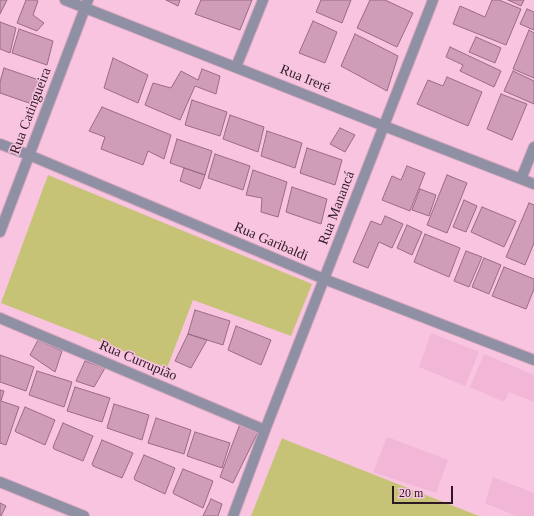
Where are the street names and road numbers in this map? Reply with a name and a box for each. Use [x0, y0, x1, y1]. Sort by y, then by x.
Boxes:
street label: Rua Ireré [278, 61, 332, 97]
street label: Rua Catingueira [7, 65, 55, 157]
street label: Rua Manancá [315, 169, 359, 247]
street label: Rua Garibaldi [231, 219, 311, 265]
street label: Rua Currupião [97, 337, 179, 385]

